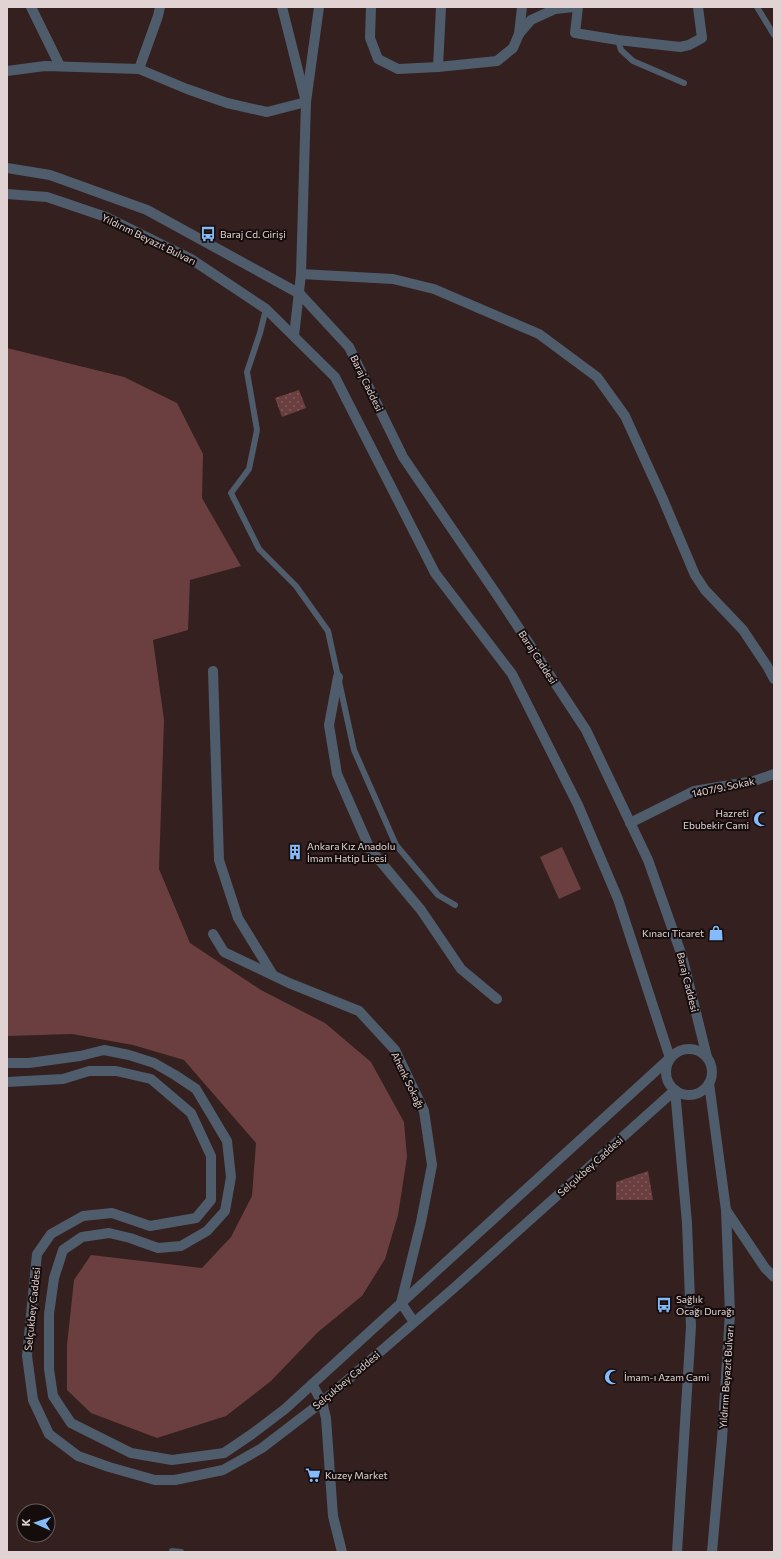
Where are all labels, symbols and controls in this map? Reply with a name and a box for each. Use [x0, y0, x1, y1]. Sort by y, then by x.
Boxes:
street label: Yıldırım Beyazıt Bulvarı [100, 211, 198, 267]
bus stop icon: Baraj Cd. Girişi [199, 225, 217, 243]
place label: Baraj Cd. Girişi [220, 228, 286, 240]
street label: Baraj Caddesi [348, 353, 386, 413]
street label: Baraj Caddesi [516, 628, 560, 686]
street label: 1407/9. Sokak [691, 774, 756, 799]
place label: Hazreti Ebubekir Cami [683, 807, 749, 831]
mosque icon: Hazreti Ebubekir Cami [752, 810, 770, 828]
place label: Ankara Kız Anadolu İmam Hatip Lisesi [307, 840, 395, 864]
building icon: Ankara Kız Anadolu İmam Hatip Lisesi [286, 843, 304, 861]
shop icon: Kınacı Ticaret [707, 924, 725, 942]
place label: Kınacı Ticaret [642, 927, 704, 939]
street label: Baraj Caddesi [675, 951, 701, 1013]
street label: Ahenk Sokağı [389, 1050, 427, 1110]
street label: Selçukbey Caddesi [555, 1134, 625, 1198]
street label: Selçukbey Caddesi [22, 1267, 42, 1351]
place label: Sağlık Ocağı Durağı [676, 1293, 734, 1317]
bus stop icon: Sağlık Ocağı Durağı [655, 1296, 673, 1314]
street label: Yıldırım Beyazıt Bulvarı [716, 1325, 736, 1429]
street label: Selçukbey Caddesi [310, 1348, 382, 1412]
mosque icon: İmam-ı Azam Cami [603, 1368, 621, 1386]
place label: İmam-ı Azam Cami [624, 1371, 709, 1383]
supermarket icon: Kuzey Market [304, 1466, 322, 1484]
place label: Kuzey Market [325, 1469, 388, 1481]
north arrow [16, 1503, 56, 1543]
text: K [19, 1518, 32, 1527]

